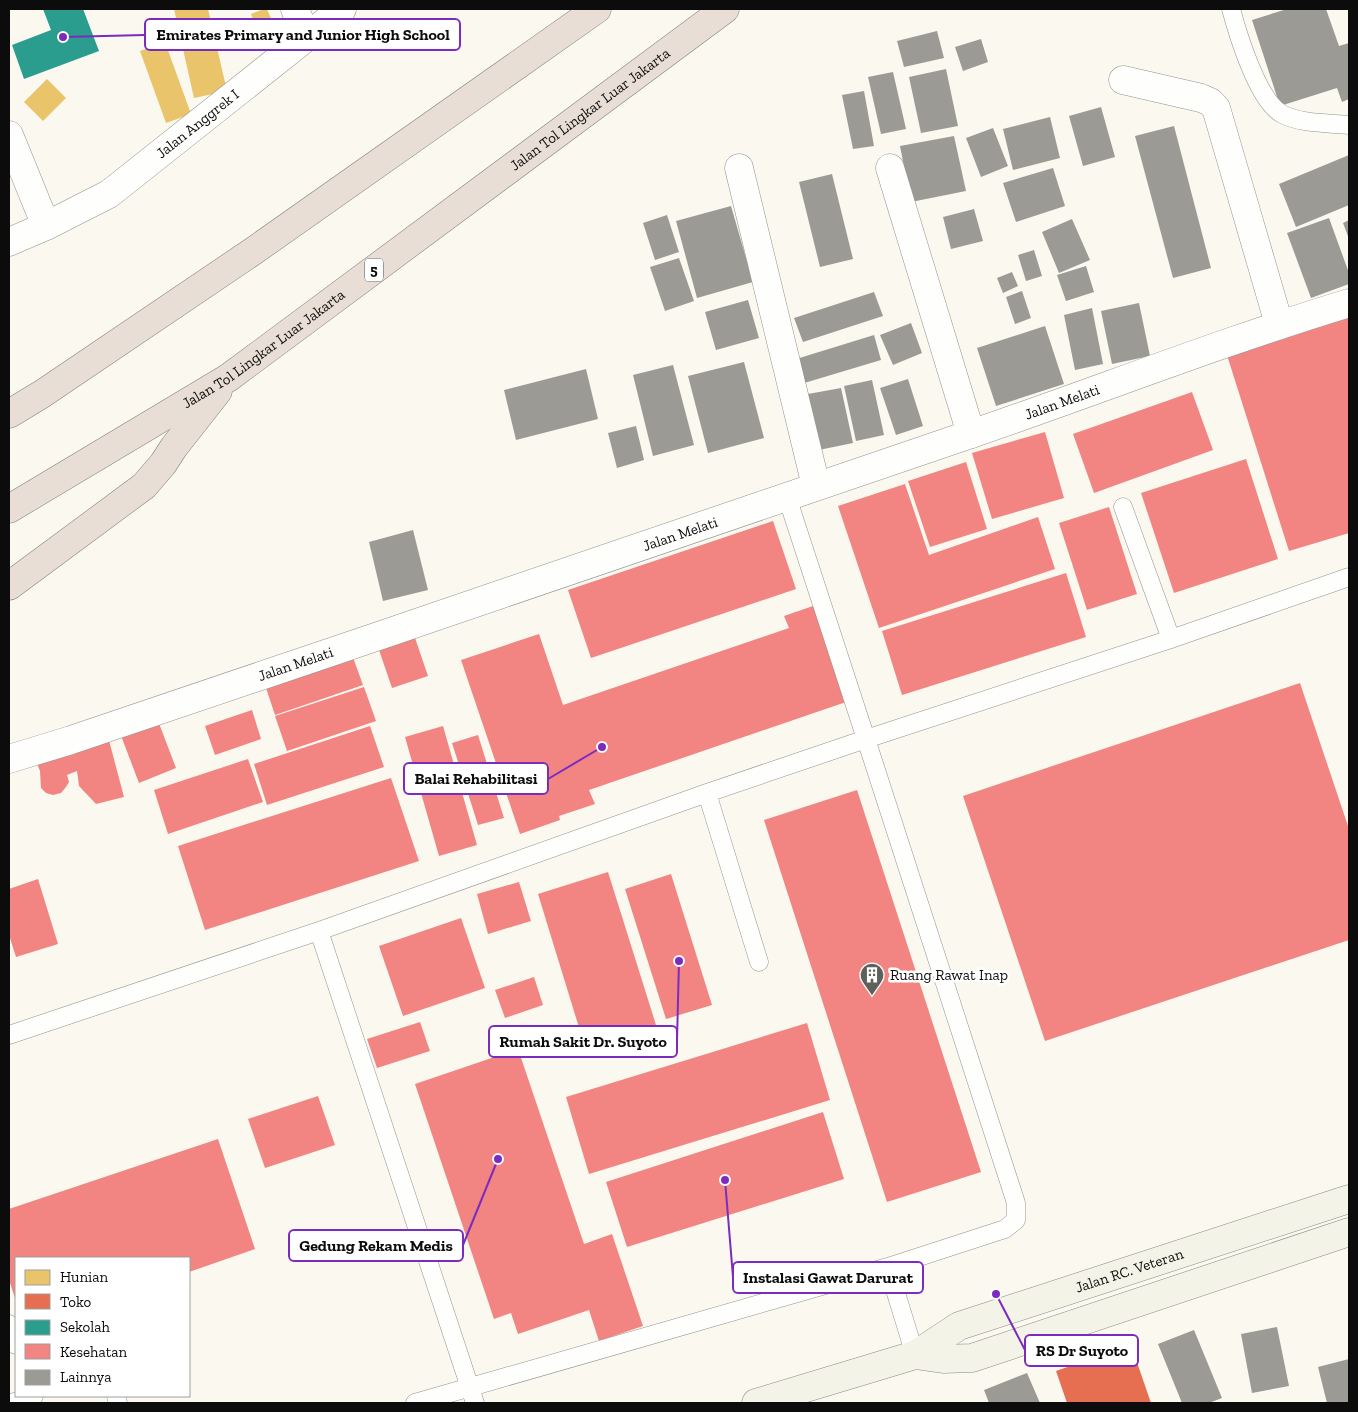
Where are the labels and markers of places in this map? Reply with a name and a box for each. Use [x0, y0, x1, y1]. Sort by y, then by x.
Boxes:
callout: Emirates Primary and Junior High School [145, 19, 460, 50]
callout: Balai Rehabilitasi [404, 763, 548, 794]
building icon: Ruang Rawat Inap [859, 962, 885, 996]
place label: Ruang Rawat Inap [890, 966, 1008, 984]
callout: Rumah Sakit Dr. Suyoto [489, 1026, 677, 1057]
callout: Gedung Rekam Medis [289, 1230, 463, 1261]
callout: Instalasi Gawat Darurat [733, 1262, 923, 1293]
callout: RS Dr Suyoto [1025, 1335, 1138, 1366]

